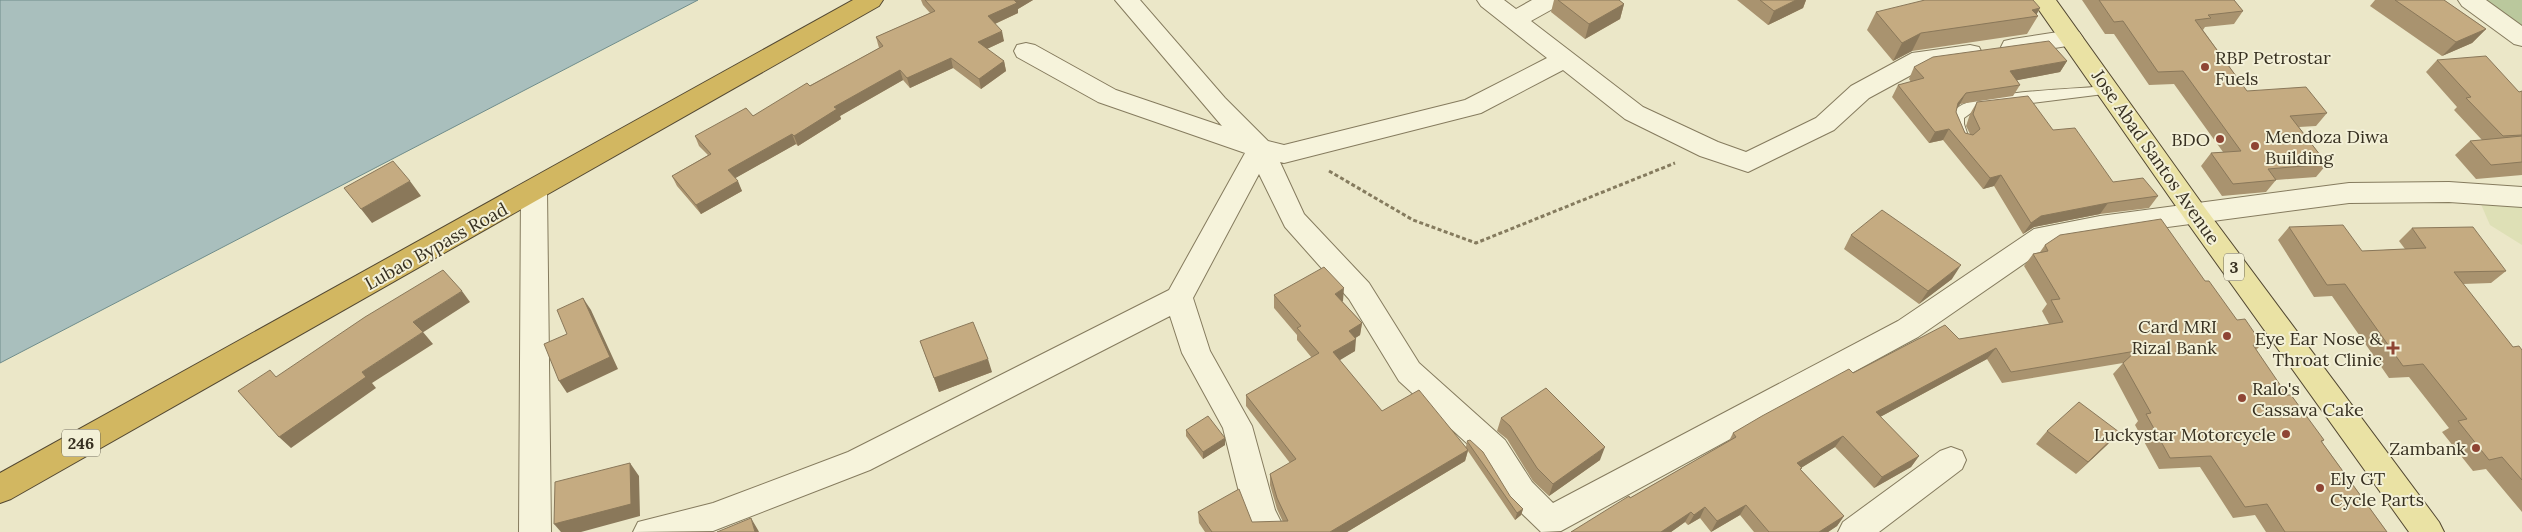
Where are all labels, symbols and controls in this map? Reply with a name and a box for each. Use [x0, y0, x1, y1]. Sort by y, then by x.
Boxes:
place label: RBP Petrostar Fuels [2215, 46, 2331, 90]
marker: RBP Petrostar Fuels [2199, 61, 2211, 73]
street label: Jose Abad Santos Avenue [2086, 64, 2225, 249]
place label: Mendoza Diwa Building [2265, 125, 2389, 169]
place label: BDO [2171, 128, 2210, 151]
marker: BDO [2214, 133, 2226, 145]
marker: Mendoza Diwa Building [2249, 140, 2261, 152]
street label: Lubao Bypass Road [361, 197, 512, 295]
road number: 3 [2224, 253, 2244, 280]
place label: Card MRI Rizal Bank [2131, 315, 2217, 359]
place label: Eye Ear Nose & Throat Clinic [2255, 327, 2382, 371]
marker: Card MRI Rizal Bank [2221, 330, 2233, 342]
marker: Eye Ear Nose & Throat Clinic [2386, 341, 2400, 355]
place label: Ralo's Cassava Cake [2252, 377, 2364, 421]
marker: Ralo's Cassava Cake [2236, 392, 2248, 404]
place label: Luckystar Motorcycle [2094, 423, 2276, 446]
marker: Luckystar Motorcycle [2280, 428, 2292, 440]
road number: 246 [62, 429, 100, 456]
place label: Zambank [2389, 437, 2466, 460]
marker: Zambank [2470, 442, 2482, 454]
place label: Ely GT Cycle Parts [2330, 467, 2424, 511]
marker: Ely GT Cycle Parts [2314, 482, 2326, 494]

